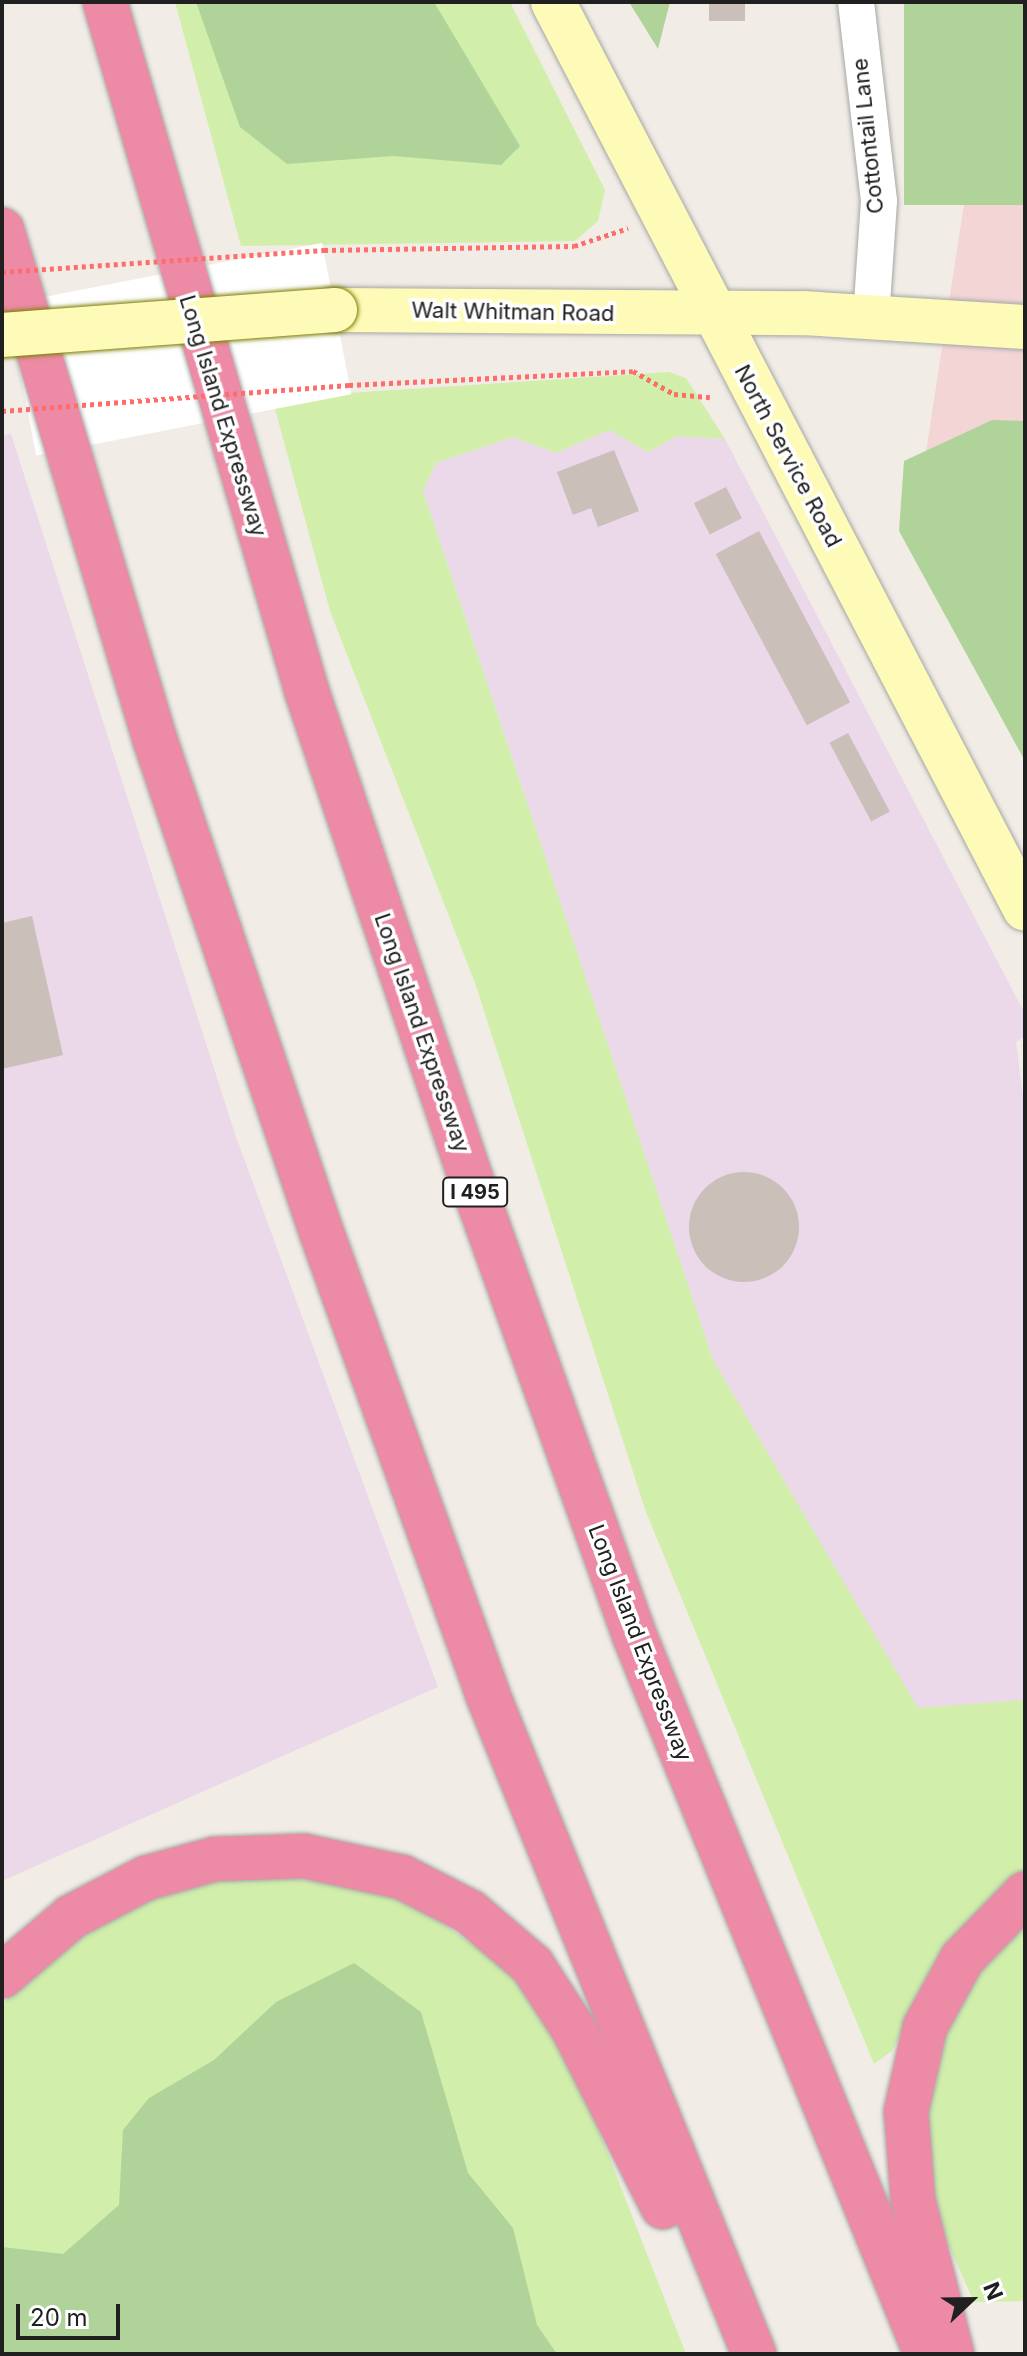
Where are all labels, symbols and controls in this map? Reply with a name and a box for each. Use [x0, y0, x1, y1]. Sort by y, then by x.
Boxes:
street label: Cottontail Lane [847, 57, 889, 215]
street label: Long Island Expressway [174, 292, 272, 540]
street label: Walt Whitman Road [411, 297, 615, 327]
street label: North Service Road [729, 360, 847, 552]
street label: Long Island Expressway [369, 910, 475, 1156]
road number: I 495 [441, 1176, 509, 1208]
street label: Long Island Expressway [583, 1521, 697, 1765]
north arrow [931, 2260, 1011, 2340]
text: N [978, 2278, 1008, 2304]
scale bar [20, 2288, 124, 2338]
text: 20 m [30, 2303, 88, 2332]

